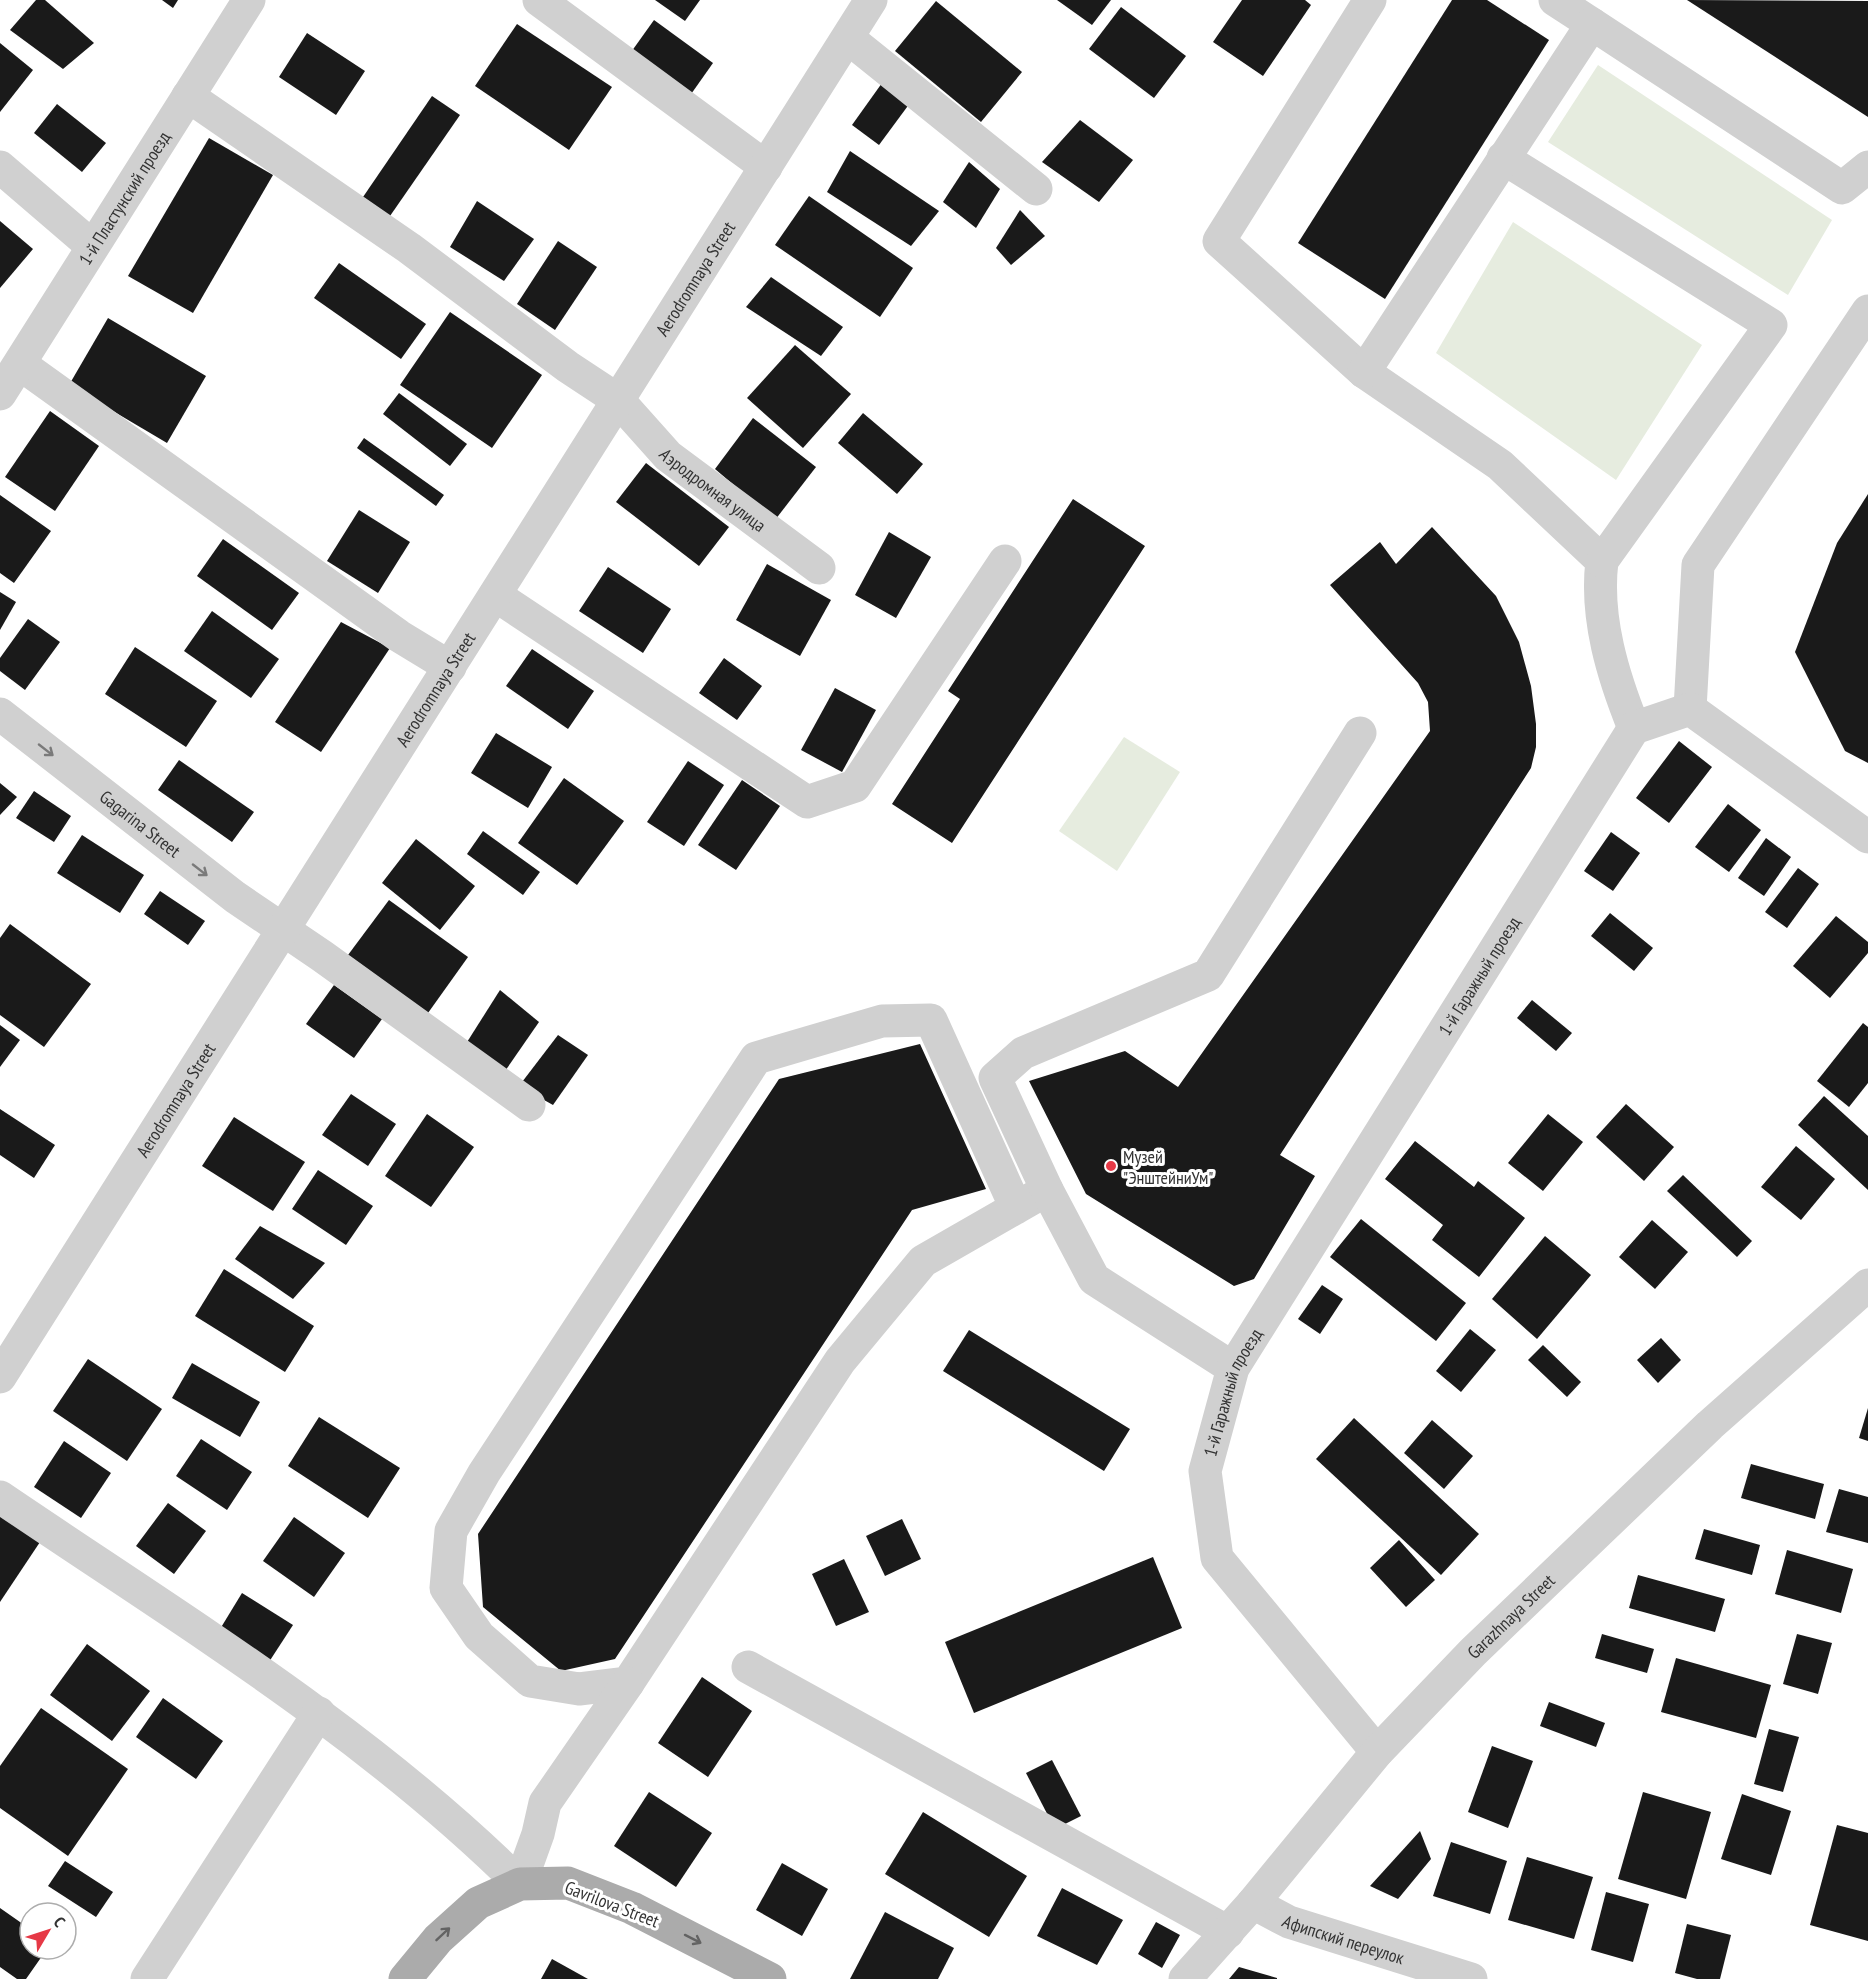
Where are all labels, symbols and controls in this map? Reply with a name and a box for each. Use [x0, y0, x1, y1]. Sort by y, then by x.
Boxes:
street label: 1-й Пластунский проезд [73, 127, 175, 269]
street label: Aerodromnaya Street [650, 217, 740, 340]
street label: Аэродромная улица [655, 443, 771, 536]
street label: Aerodromnaya Street [390, 628, 480, 751]
one-way arrow [38, 744, 54, 757]
street label: Gagarina Street [95, 785, 185, 862]
one-way arrow [192, 863, 208, 876]
street label: 1-й Гаражный проезд [1433, 912, 1525, 1039]
street label: Aerodromnaya Street [131, 1038, 220, 1161]
place label: Музей "ЭнштейниУм" [1123, 1145, 1214, 1189]
marker: Музей "ЭнштейниУм" [1104, 1159, 1118, 1173]
street label: 1-й Гаражный проезд [1198, 1324, 1267, 1459]
street label: Garazhnaya Street [1462, 1569, 1559, 1663]
street label: Gavrilova Street [562, 1876, 662, 1932]
north arrow [18, 1901, 78, 1961]
street label: Афипский переулок [1279, 1909, 1407, 1969]
text: С [50, 1912, 70, 1931]
one-way arrow [435, 1927, 450, 1942]
one-way arrow [684, 1934, 702, 1946]

